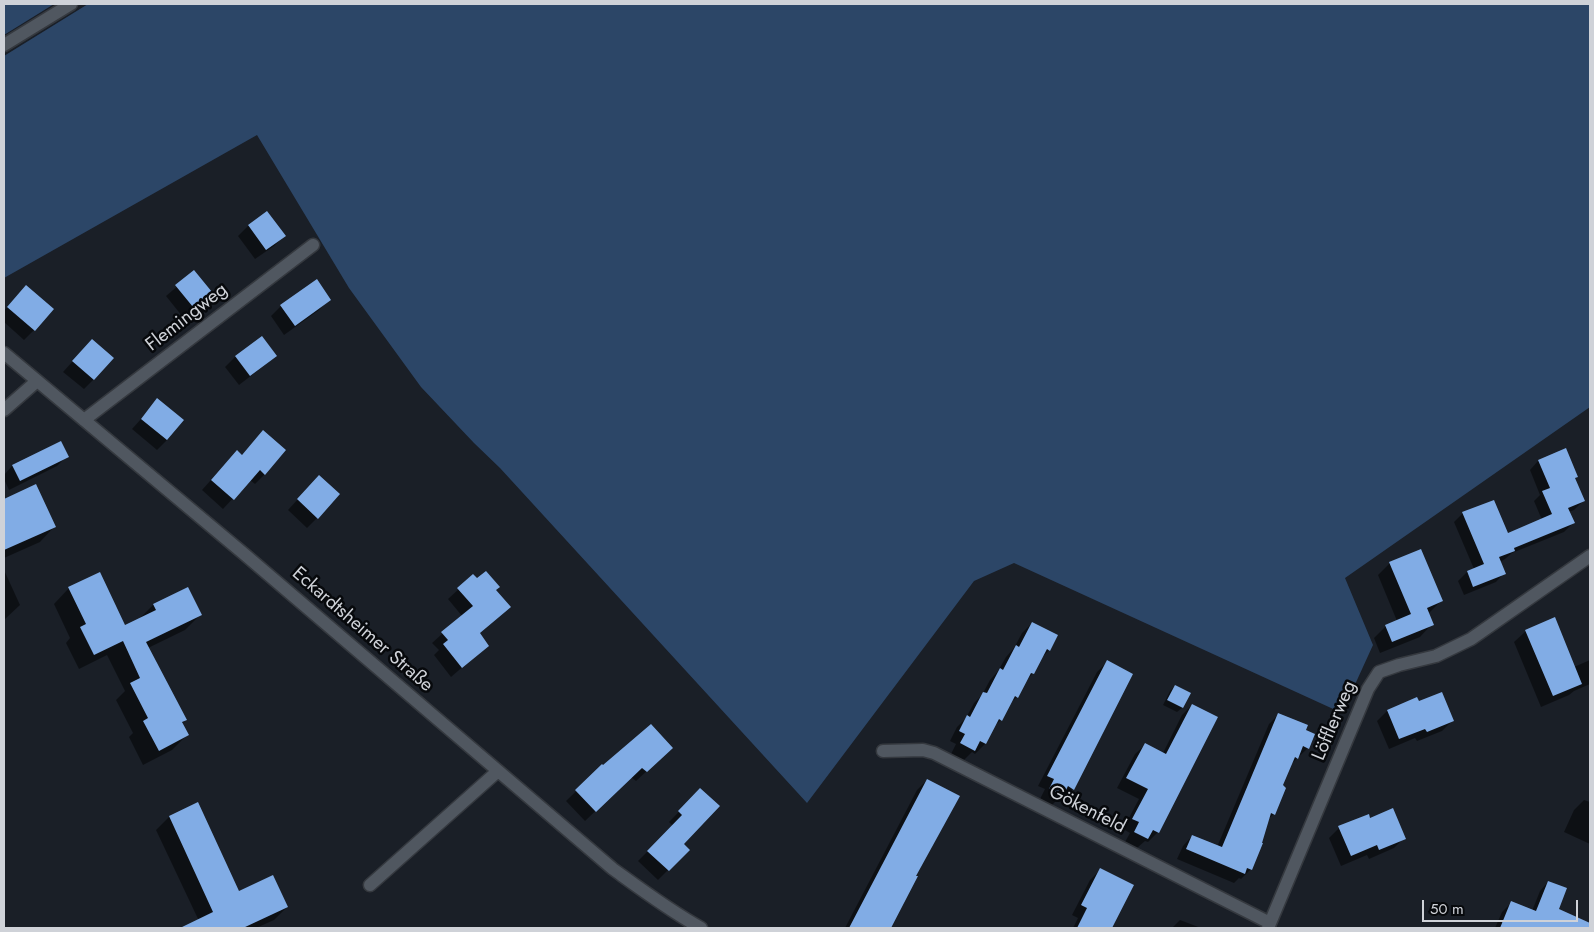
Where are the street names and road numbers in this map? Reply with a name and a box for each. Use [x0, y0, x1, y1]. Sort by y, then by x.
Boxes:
street label: Flemingweg [142, 279, 232, 357]
street label: Eckardtsheimer Straße [287, 563, 437, 697]
street label: Löfflerweg [1308, 678, 1362, 764]
street label: Gökenfeld [1045, 781, 1129, 839]

